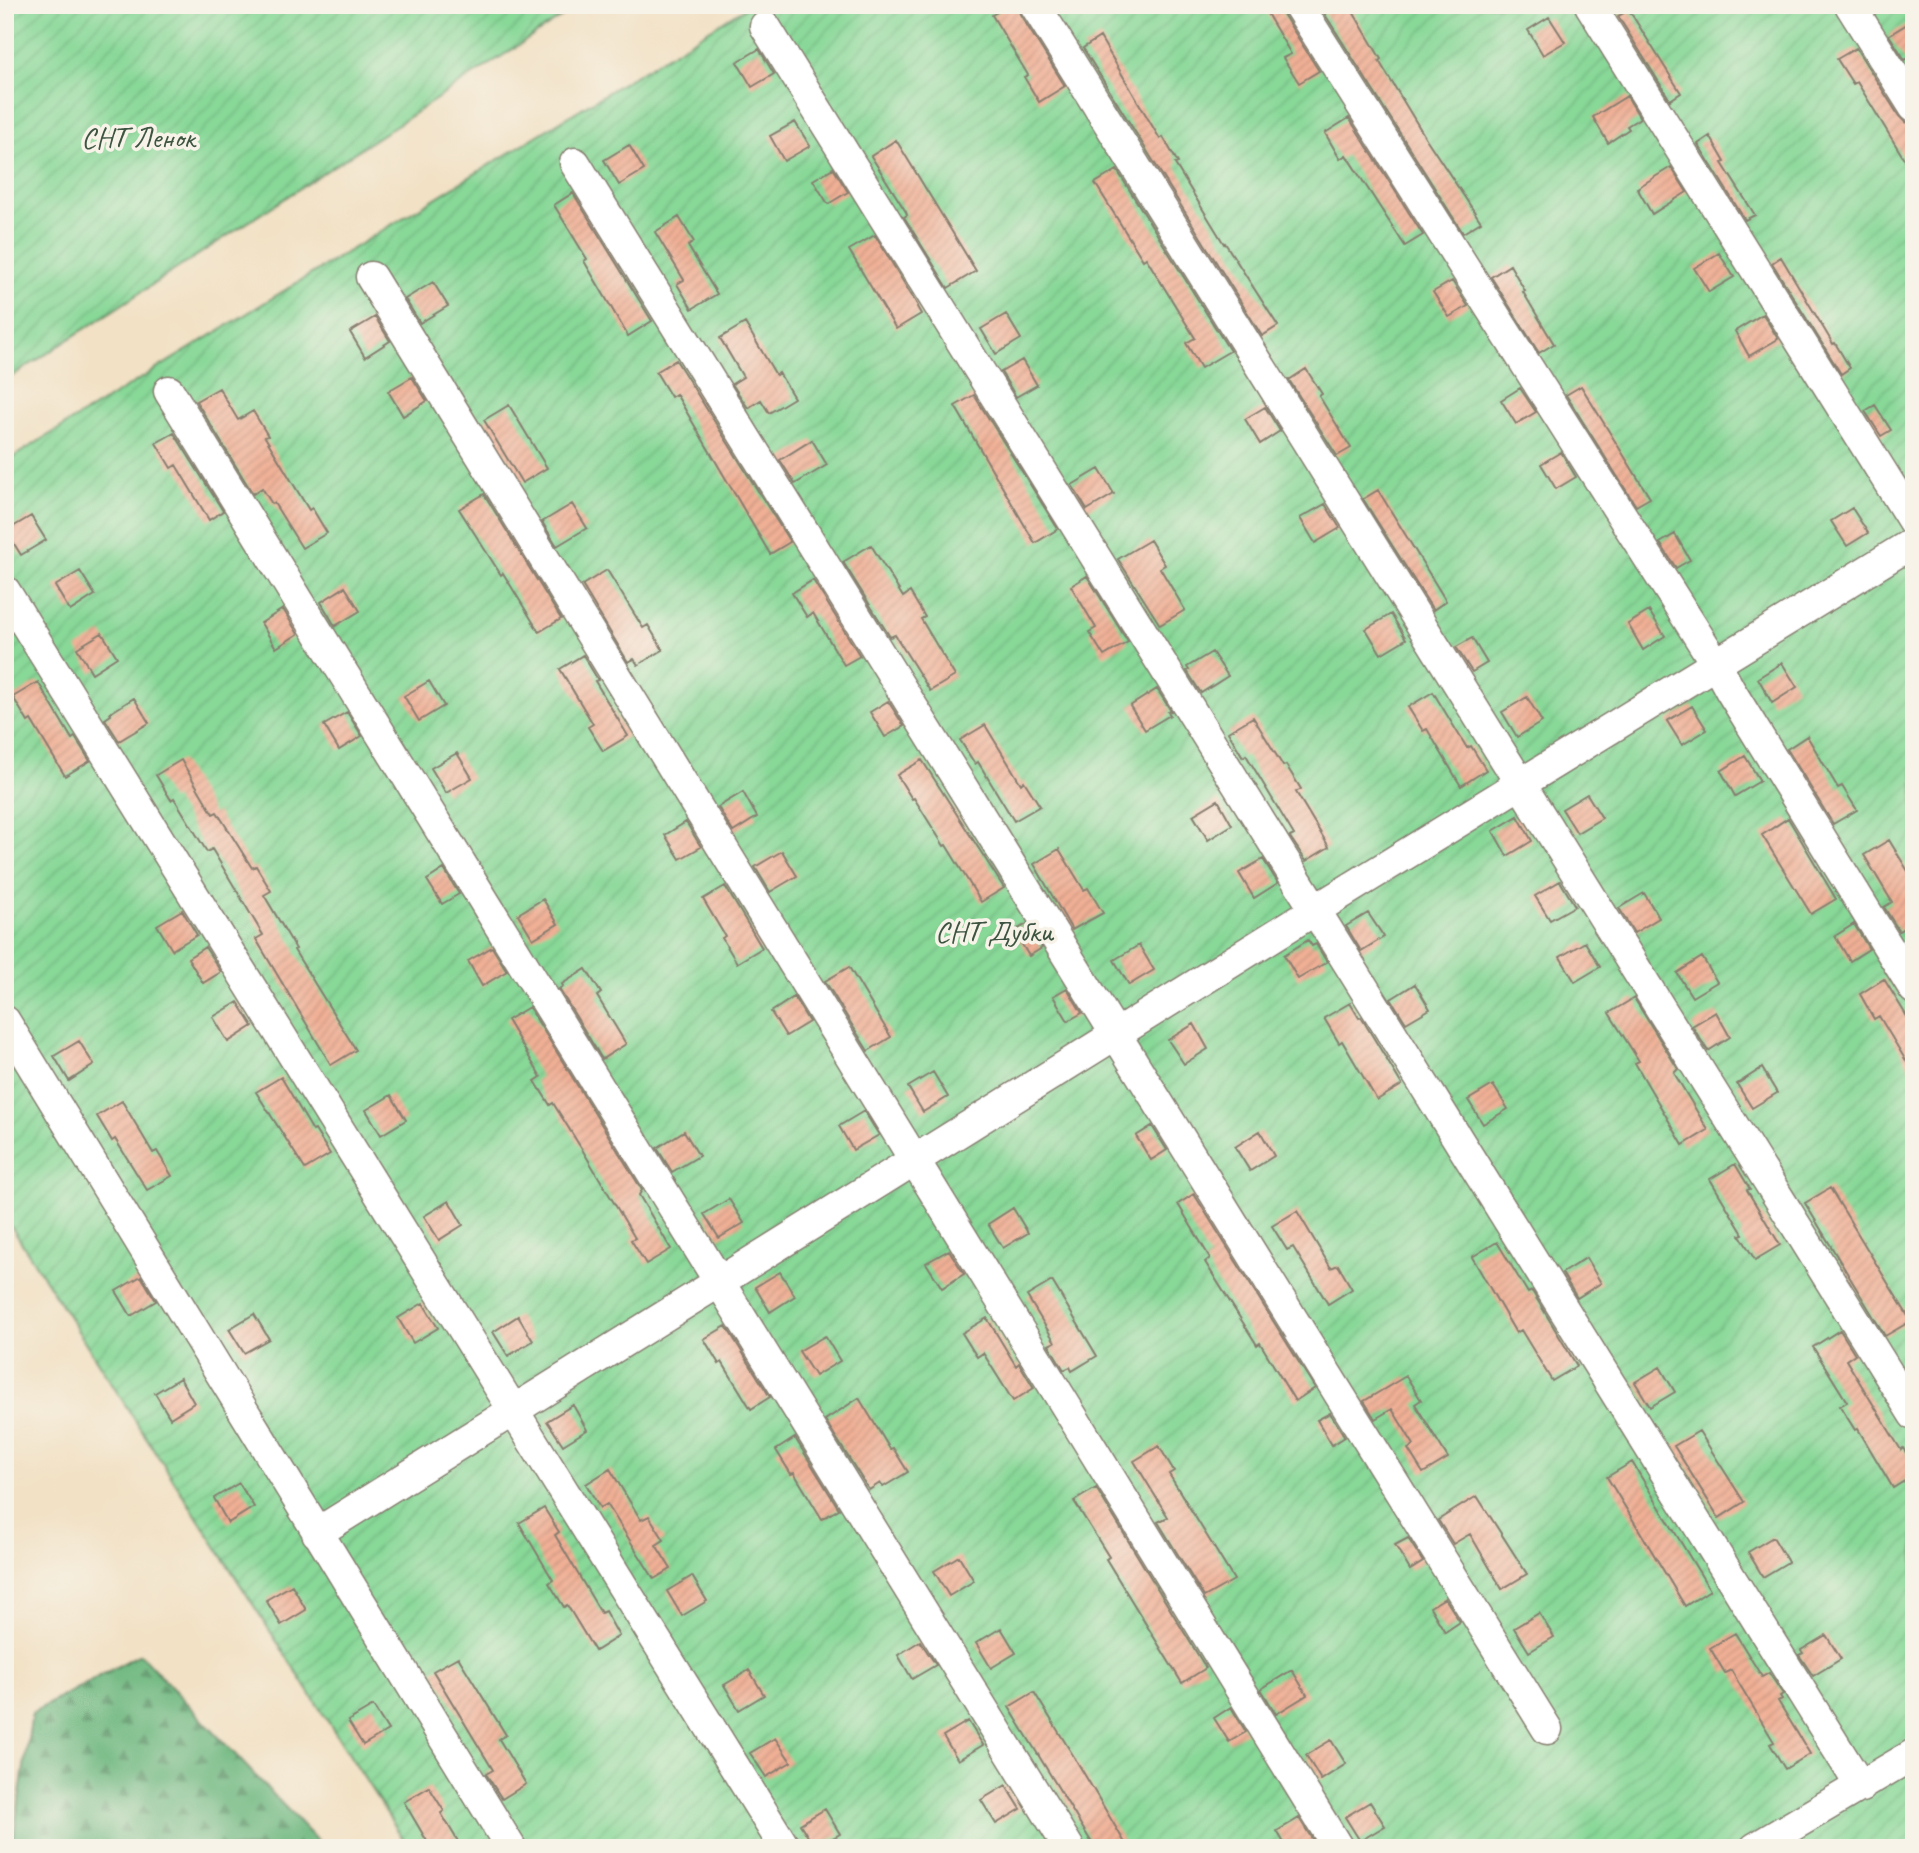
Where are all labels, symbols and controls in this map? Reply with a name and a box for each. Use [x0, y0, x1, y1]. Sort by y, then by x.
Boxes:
park label: СНТ Ленок [81, 118, 197, 156]
park label: СНТ Дубки [935, 912, 1055, 950]

